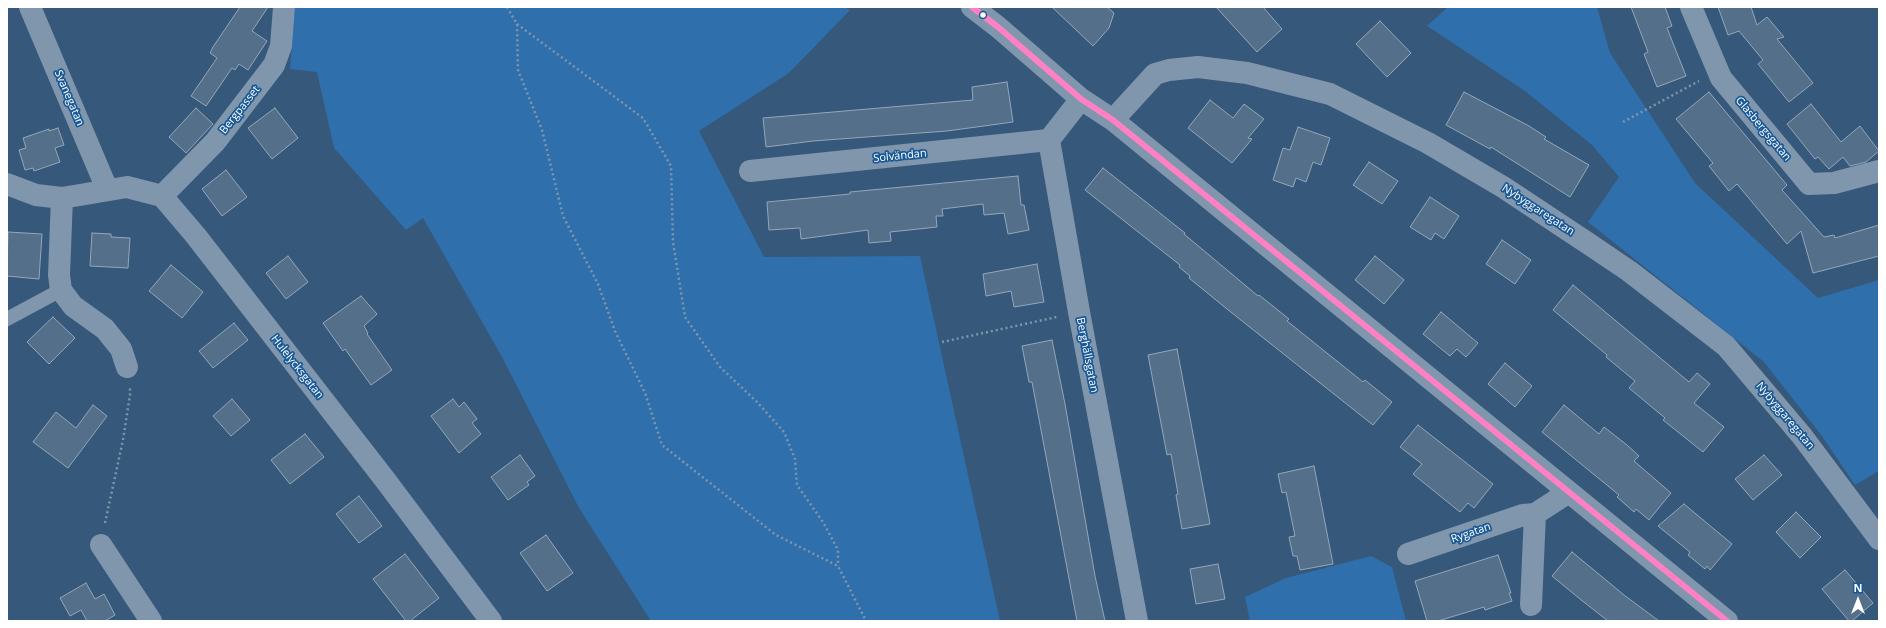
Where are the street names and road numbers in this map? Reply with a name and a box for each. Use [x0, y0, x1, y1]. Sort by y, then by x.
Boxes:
street label: Svanegatan [51, 68, 87, 128]
street label: Bergpasset [217, 83, 263, 137]
street label: Glasbergsgatan [1732, 94, 1794, 164]
street label: Solvändan [873, 147, 927, 165]
street label: Nybyggaregatan [1499, 182, 1577, 238]
street label: Berghällsgatan [1073, 316, 1101, 394]
street label: Hulelycksgatan [268, 332, 326, 402]
street label: Nybyggaregatan [1753, 380, 1817, 452]
street label: Rygatan [1449, 520, 1493, 546]

